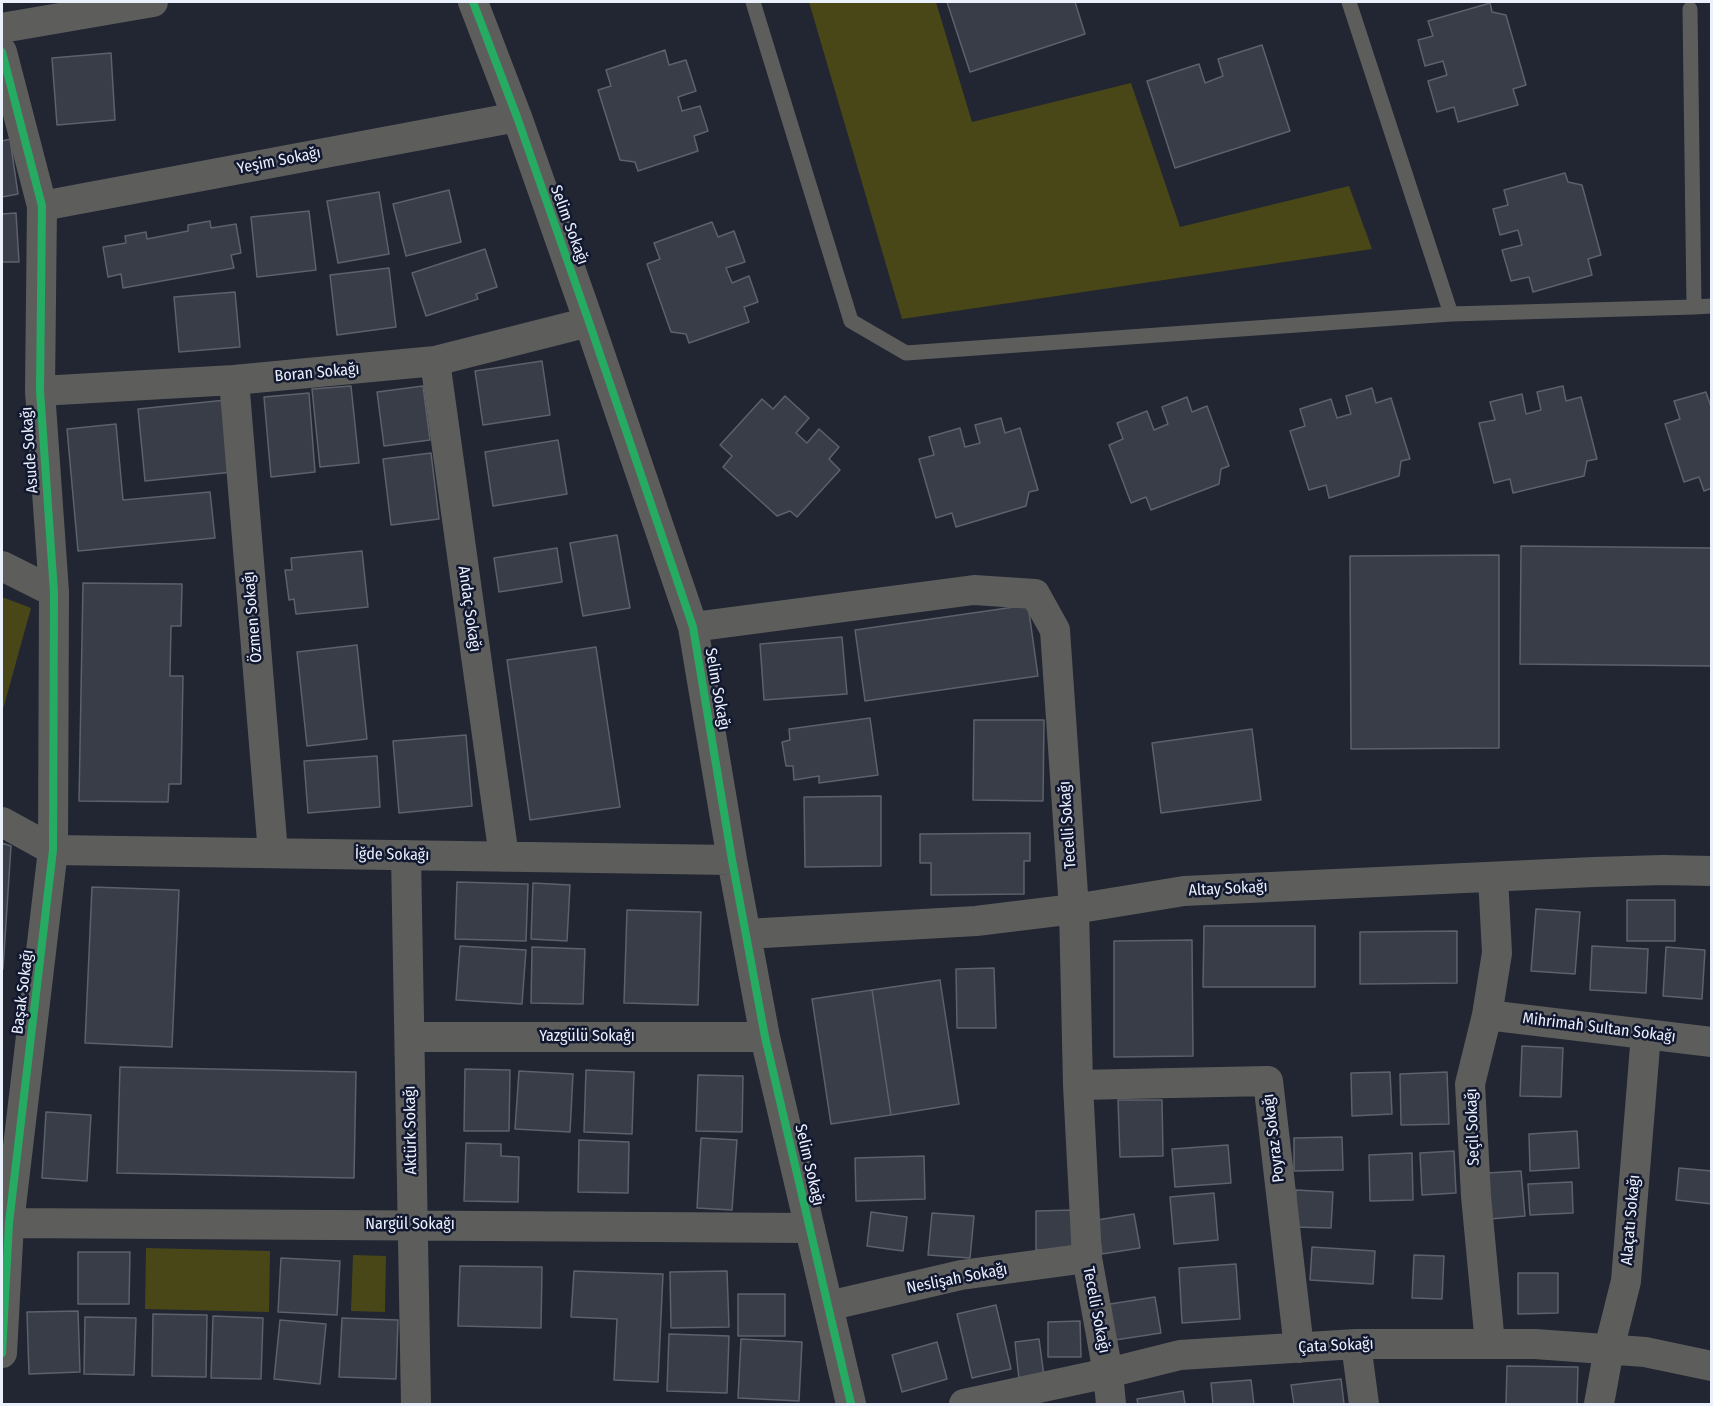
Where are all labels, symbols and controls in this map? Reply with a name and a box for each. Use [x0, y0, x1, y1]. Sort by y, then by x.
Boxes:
street label: Yeşim Sokağı [236, 143, 322, 179]
street label: Selim Sokağı [546, 183, 592, 267]
street label: Boran Sokağı [274, 360, 360, 386]
street label: Asude Sokağı [17, 406, 43, 494]
street label: Andaç Sokağı [453, 565, 485, 653]
street label: Özmen Sokağı [239, 571, 267, 663]
street label: Selim Sokağı [700, 646, 734, 732]
street label: Tecelli Sokağı [1055, 780, 1081, 870]
street label: İğde Sokağı [355, 845, 429, 865]
street label: Altay Sokağı [1188, 877, 1268, 901]
street label: Başak Sokağı [8, 949, 38, 1035]
street label: Mihrimah Sultan Sokağı [1521, 1009, 1677, 1047]
street label: Yazgülü Sokağı [539, 1027, 635, 1047]
street label: Aktürk Sokağı [401, 1085, 421, 1175]
street label: Seçil Sokağı [1462, 1088, 1484, 1166]
street label: Poyraz Sokağı [1259, 1093, 1289, 1183]
street label: Selim Sokağı [790, 1122, 828, 1208]
street label: Alaçatı Sokağı [1617, 1174, 1645, 1266]
street label: Nargül Sokağı [365, 1215, 455, 1235]
street label: Neslişah Sokağı [905, 1260, 1009, 1298]
street label: Tecelli Sokağı [1078, 1265, 1114, 1355]
street label: Çata Sokağı [1298, 1334, 1374, 1358]

